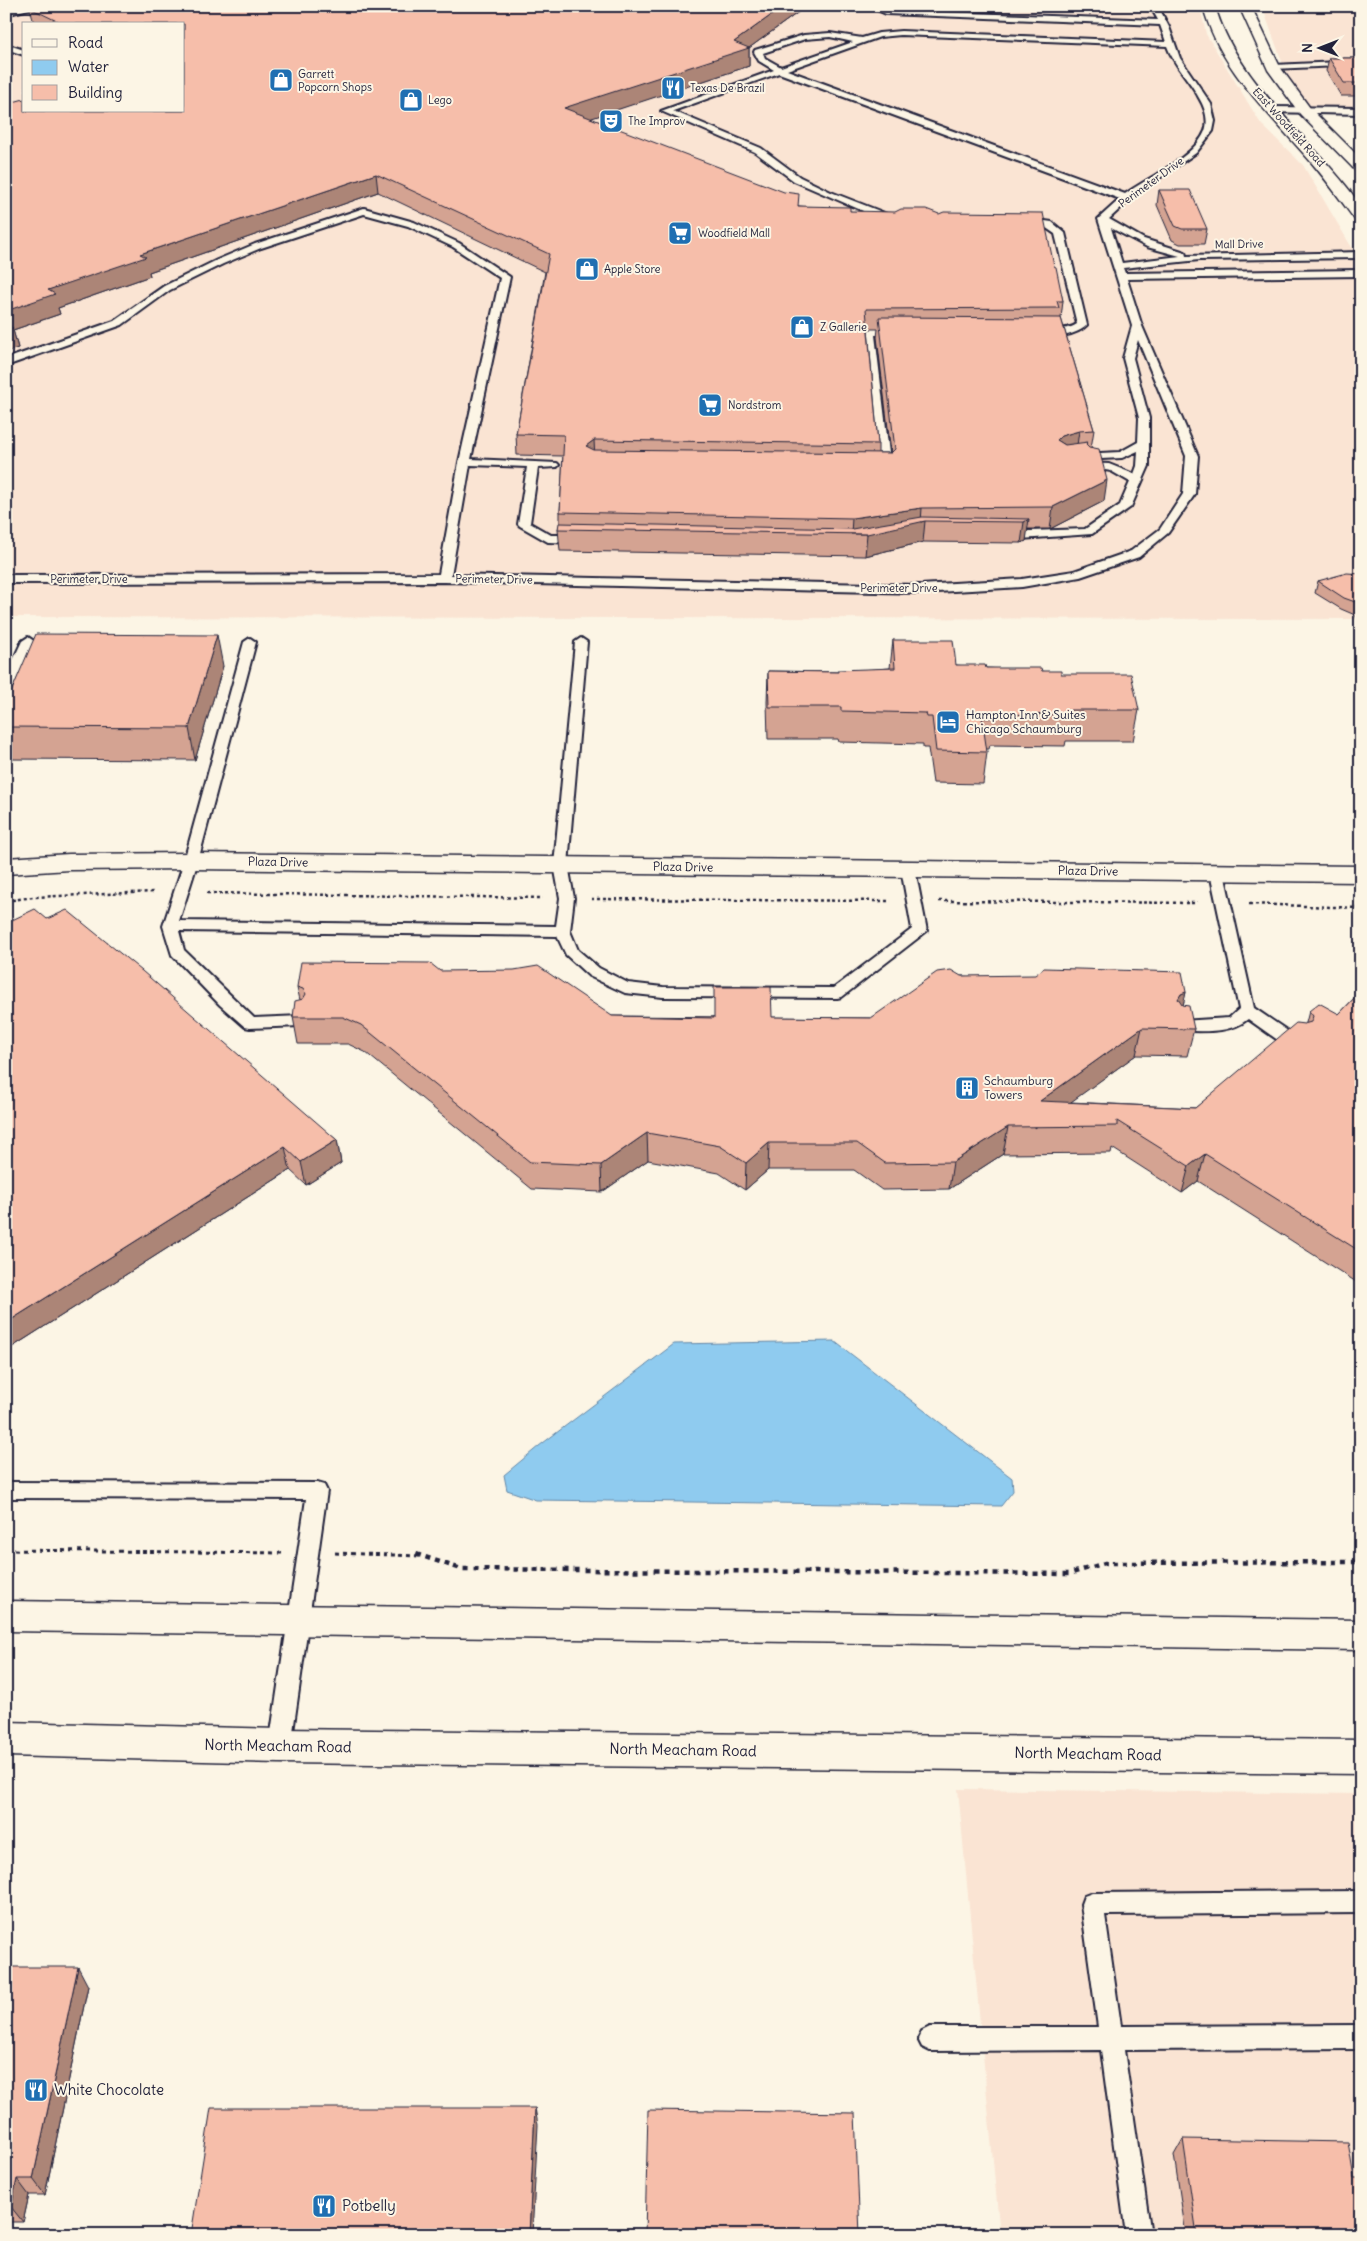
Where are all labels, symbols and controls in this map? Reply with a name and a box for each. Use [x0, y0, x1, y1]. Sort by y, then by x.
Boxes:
legend [22, 22, 185, 112]
north arrow [1294, 22, 1344, 72]
text: Road [68, 33, 103, 52]
text: N [1298, 43, 1316, 53]
text: Water [68, 57, 109, 76]
shop icon: Garrett Popcorn Shops [268, 67, 294, 93]
place label: Garrett Popcorn Shops [298, 67, 372, 94]
restaurant icon: Texas De Brazil [660, 75, 686, 101]
place label: Texas De Brazil [690, 81, 764, 95]
text: Building [68, 83, 123, 102]
street label: East Woodfield Road [1250, 85, 1329, 170]
shop icon: Lego [398, 87, 424, 113]
place label: Lego [428, 93, 452, 107]
theatre icon: The Improv [598, 108, 624, 134]
place label: The Improv [628, 114, 686, 128]
street label: Perimeter Drive [1116, 154, 1186, 210]
supermarket icon: Woodfield Mall [667, 220, 693, 246]
place label: Woodfield Mall [698, 226, 770, 240]
street label: Mall Drive [1215, 237, 1264, 251]
shop icon: Apple Store [574, 256, 600, 282]
place label: Apple Store [604, 262, 661, 276]
shop icon: Z Gallerie [789, 314, 815, 340]
place label: Z Gallerie [820, 320, 867, 334]
supermarket icon: Nordstrom [697, 392, 723, 418]
place label: Nordstrom [728, 398, 782, 412]
street label: Perimeter Drive [455, 571, 533, 587]
street label: Perimeter Drive [50, 572, 128, 586]
street label: Perimeter Drive [860, 581, 938, 595]
place label: Hampton Inn & Suites Chicago Schaumburg [966, 707, 1086, 736]
hotel icon: Hampton Inn & Suites Chicago Schaumburg [935, 709, 961, 735]
street label: Plaza Drive [248, 853, 308, 870]
street label: Plaza Drive [653, 858, 713, 875]
street label: Plaza Drive [1058, 862, 1118, 879]
place label: Schaumburg Towers [984, 1073, 1053, 1102]
building icon: Schaumburg Towers [954, 1075, 980, 1101]
street label: North Meacham Road [204, 1735, 352, 1756]
street label: North Meacham Road [609, 1739, 757, 1760]
street label: North Meacham Road [1014, 1743, 1162, 1764]
restaurant icon: White Chocolate [23, 2077, 49, 2103]
place label: White Chocolate [54, 2080, 164, 2099]
restaurant icon: Potbelly [311, 2193, 337, 2219]
place label: Potbelly [342, 2196, 396, 2215]

